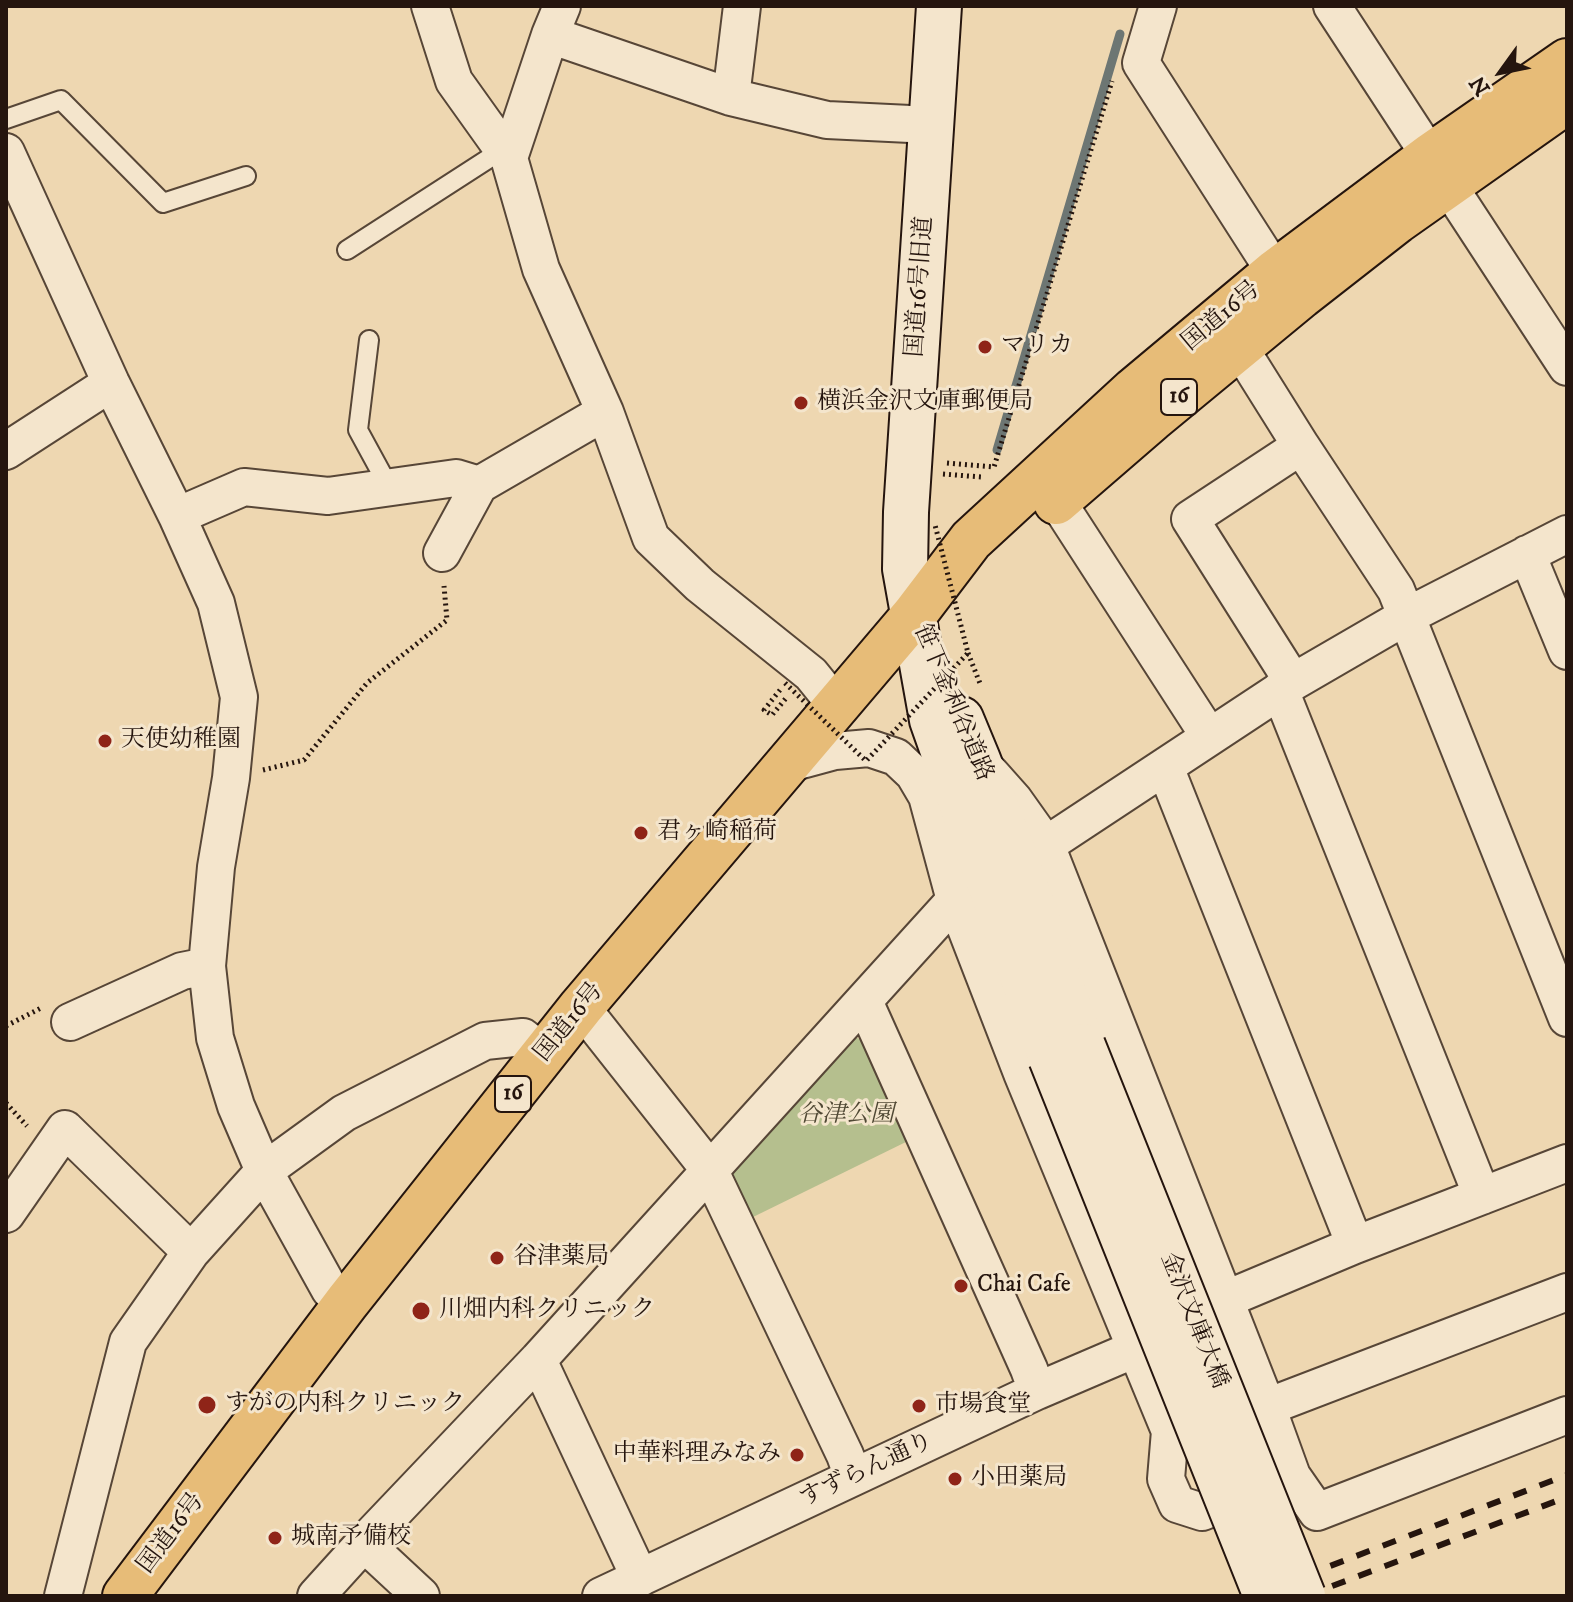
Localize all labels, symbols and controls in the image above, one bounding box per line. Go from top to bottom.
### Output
north arrow [1461,32,1541,112]
text: N [1464,70,1497,100]
street label: 国道16号旧道 [902,216,940,358]
street label: 国道16号 [1177,276,1267,358]
place label: マリカ [1001,333,1073,361]
marker: マリカ [976,338,994,356]
road number: 16 [1161,379,1197,415]
place label: 横浜金沢文庫郵便局 [817,389,1033,417]
marker: 横浜金沢文庫郵便局 [792,394,810,412]
street label: 笹下釜利谷道路 [906,620,998,786]
place label: 天使幼稚園 [121,727,241,755]
marker: 天使幼稚園 [96,732,114,750]
place label: 君ヶ崎稲荷 [657,819,777,847]
marker: 君ヶ崎稲荷 [632,824,650,842]
street label: 国道16号 [529,978,611,1068]
road number: 16 [495,1076,531,1112]
park label: 谷津公園 [798,1102,894,1130]
place label: 谷津薬局 [513,1244,609,1272]
marker: 谷津薬局 [488,1249,506,1267]
street label: 金沢文庫大橋 [1153,1249,1233,1393]
place label: Chai Cafe [977,1272,1071,1300]
marker: Chai Cafe [952,1277,970,1295]
place label: 川畑内科クリニック [439,1297,655,1325]
marker: 川畑内科クリニック [410,1300,432,1322]
place label: すがの内科クリニック [225,1391,465,1419]
place label: 市場食堂 [935,1392,1031,1420]
marker: すがの内科クリニック [196,1394,218,1416]
marker: 市場食堂 [910,1397,928,1415]
street label: すずらん通り [796,1428,938,1514]
place label: 中華料理みなみ [613,1441,781,1469]
marker: 中華料理みなみ [788,1446,806,1464]
place label: 小田薬局 [971,1465,1067,1493]
marker: 小田薬局 [946,1470,964,1488]
street label: 国道16号 [132,1488,212,1580]
place label: 城南予備校 [291,1524,411,1552]
marker: 城南予備校 [266,1529,284,1547]

